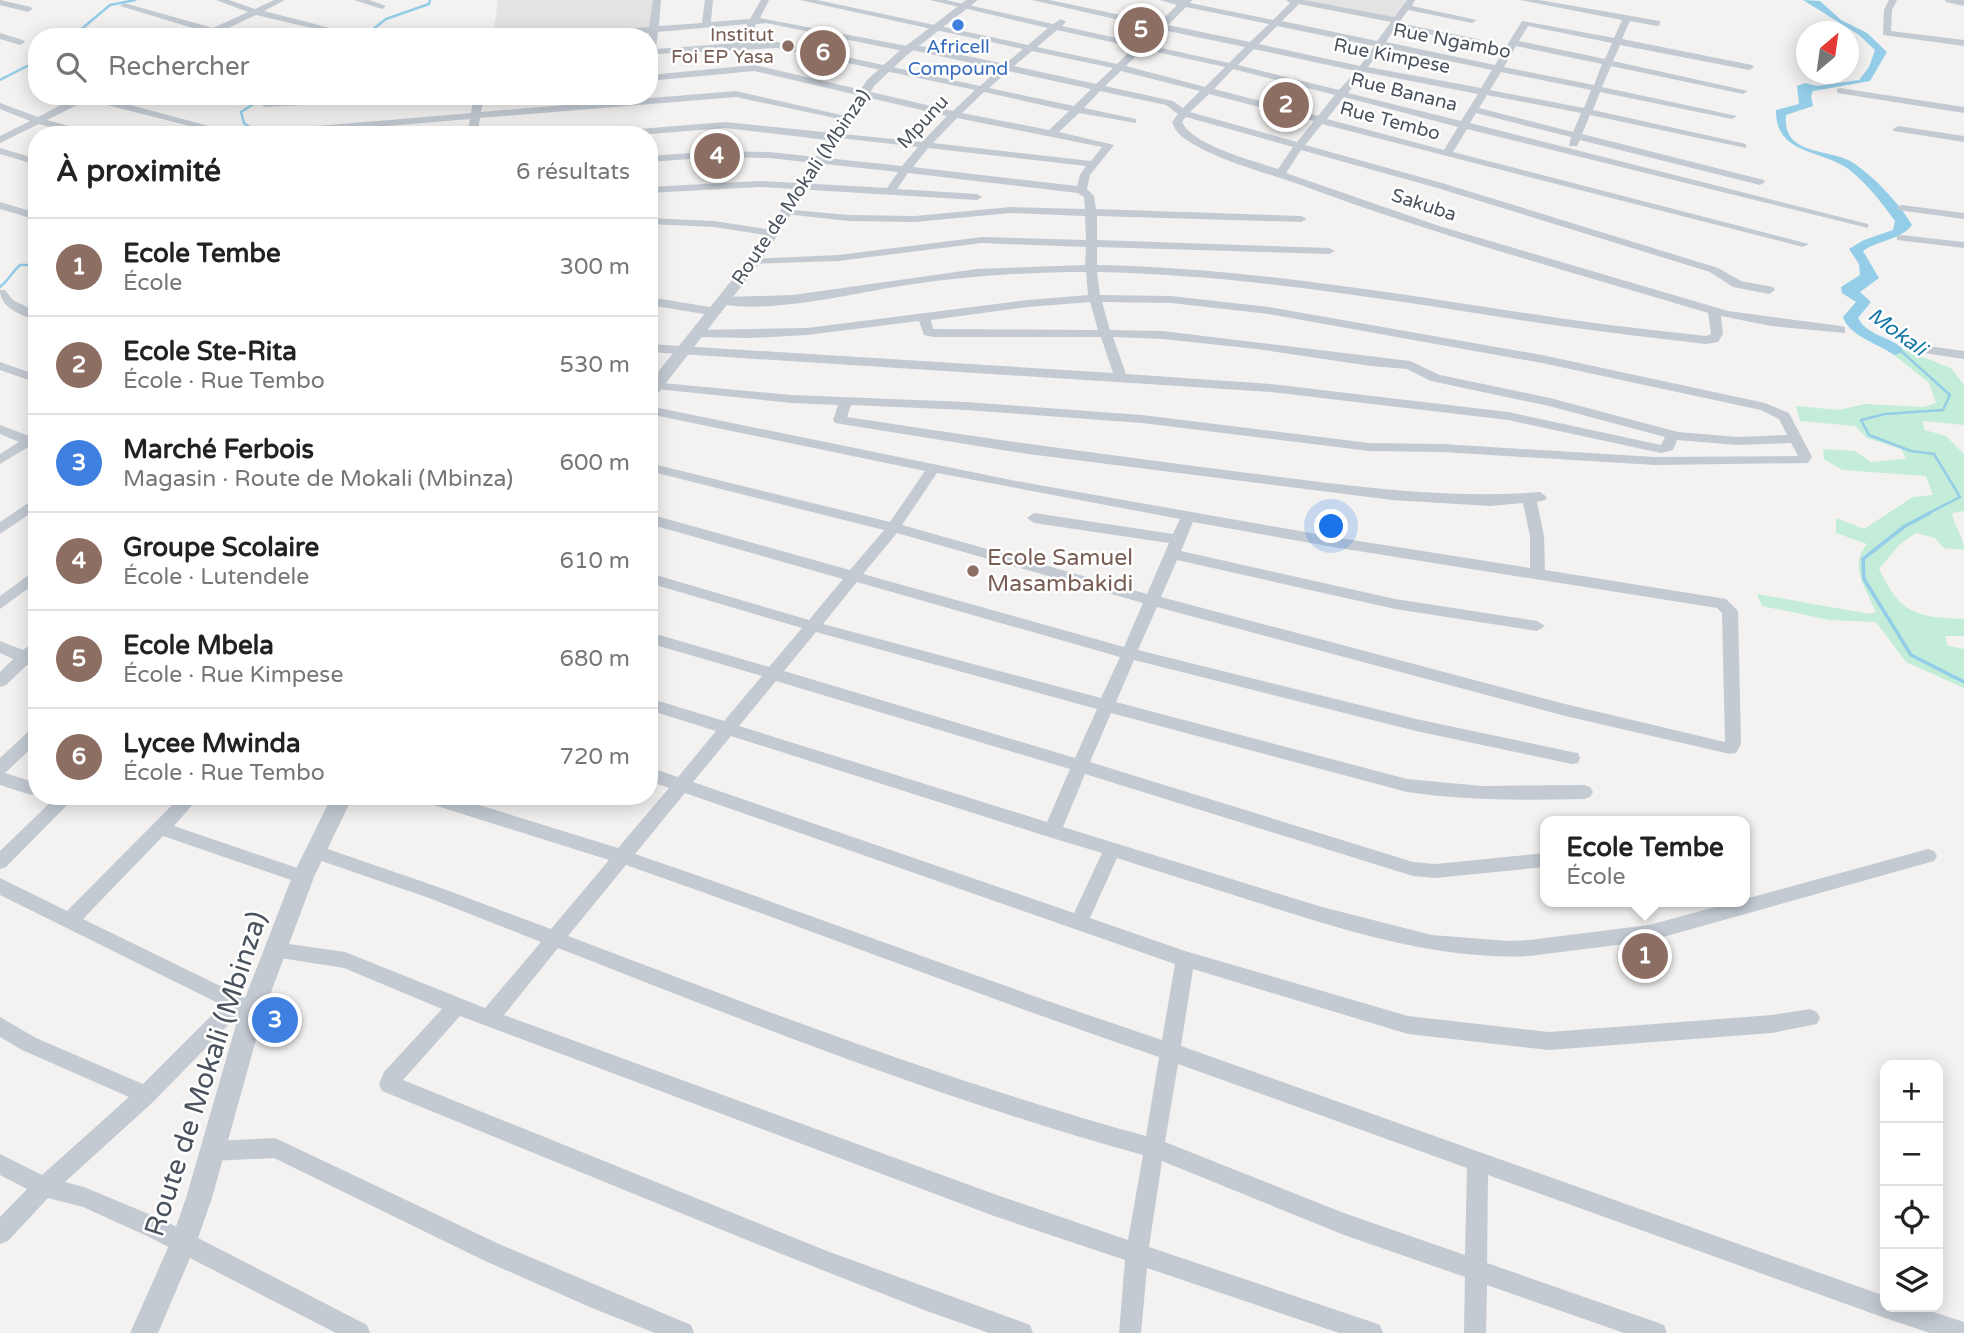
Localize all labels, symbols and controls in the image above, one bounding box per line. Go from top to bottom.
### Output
pin: 5 [1118,4,1164,56]
marker: Africell Compound [950,17,966,33]
street label: Rue Ngambo [1391,19,1513,63]
north arrow [1796,21,1859,84]
place label: Institut Foi EP Yasa [671,24,774,68]
pin: 6 [800,27,846,79]
search box [28,28,658,105]
street label: Rue Kimpese [1332,34,1452,78]
place label: Africell Compound [908,36,1008,80]
marker: Institut Foi EP Yasa [780,38,796,54]
icon: search [52,48,90,86]
text: Rechercher [108,51,250,82]
street label: Rue Banana [1348,68,1460,116]
pin: 2 [1263,79,1309,131]
street label: Route de Mokali (Mbinza) [727,85,875,289]
street label: Mpunu [893,91,953,153]
street label: Rue Tembo [1337,97,1443,145]
pin: 4 [694,130,740,182]
text: À proximité [56,153,221,190]
text: 6 résultats [516,158,630,186]
street label: Sakuba [1389,184,1459,226]
text: Ecole Tembe [123,238,281,269]
text: 1 [72,253,86,281]
text: 300 m [560,253,630,281]
text: École [123,269,182,297]
water label: Mokali [1863,302,1933,363]
text: Ecole Ste-Rita [123,336,297,367]
text: 2 [72,351,86,379]
text: 530 m [560,351,630,379]
text: École · Rue Tembo [123,367,325,395]
text: Marché Ferbois [123,434,314,465]
text: 3 [72,449,86,477]
text: 600 m [560,449,630,477]
text: Magasin · Route de Mokali (Mbinza) [123,465,513,493]
your location [1314,509,1348,543]
text: Groupe Scolaire [123,532,319,563]
place label: Ecole Samuel Masambakidi [987,544,1133,598]
text: 4 [72,547,86,575]
text: 610 m [560,547,630,575]
text: École · Lutendele [123,563,309,591]
marker: Ecole Samuel Masambakidi [965,563,981,579]
text: Ecole Mbela [123,630,274,661]
text: 5 [72,645,86,673]
text: 680 m [560,645,630,673]
text: École · Rue Kimpese [123,661,343,689]
text: Lycee Mwinda [123,728,301,759]
text: 6 [72,743,86,771]
text: 720 m [560,743,630,771]
text: École · Rue Tembo [123,759,325,787]
popup [1540,816,1750,907]
text: Ecole Tembe [1566,832,1724,863]
text: École [1566,863,1625,891]
street label: Route de Mokali (Mbinza) [137,907,275,1241]
pin: 1 [1622,930,1668,982]
pin: 3 [252,994,298,1046]
map controls [1880,1060,1943,1312]
button: + [1880,1060,1943,1123]
button: − [1880,1123,1943,1186]
button: locate [1880,1186,1943,1249]
button: layers [1880,1249,1943,1312]

